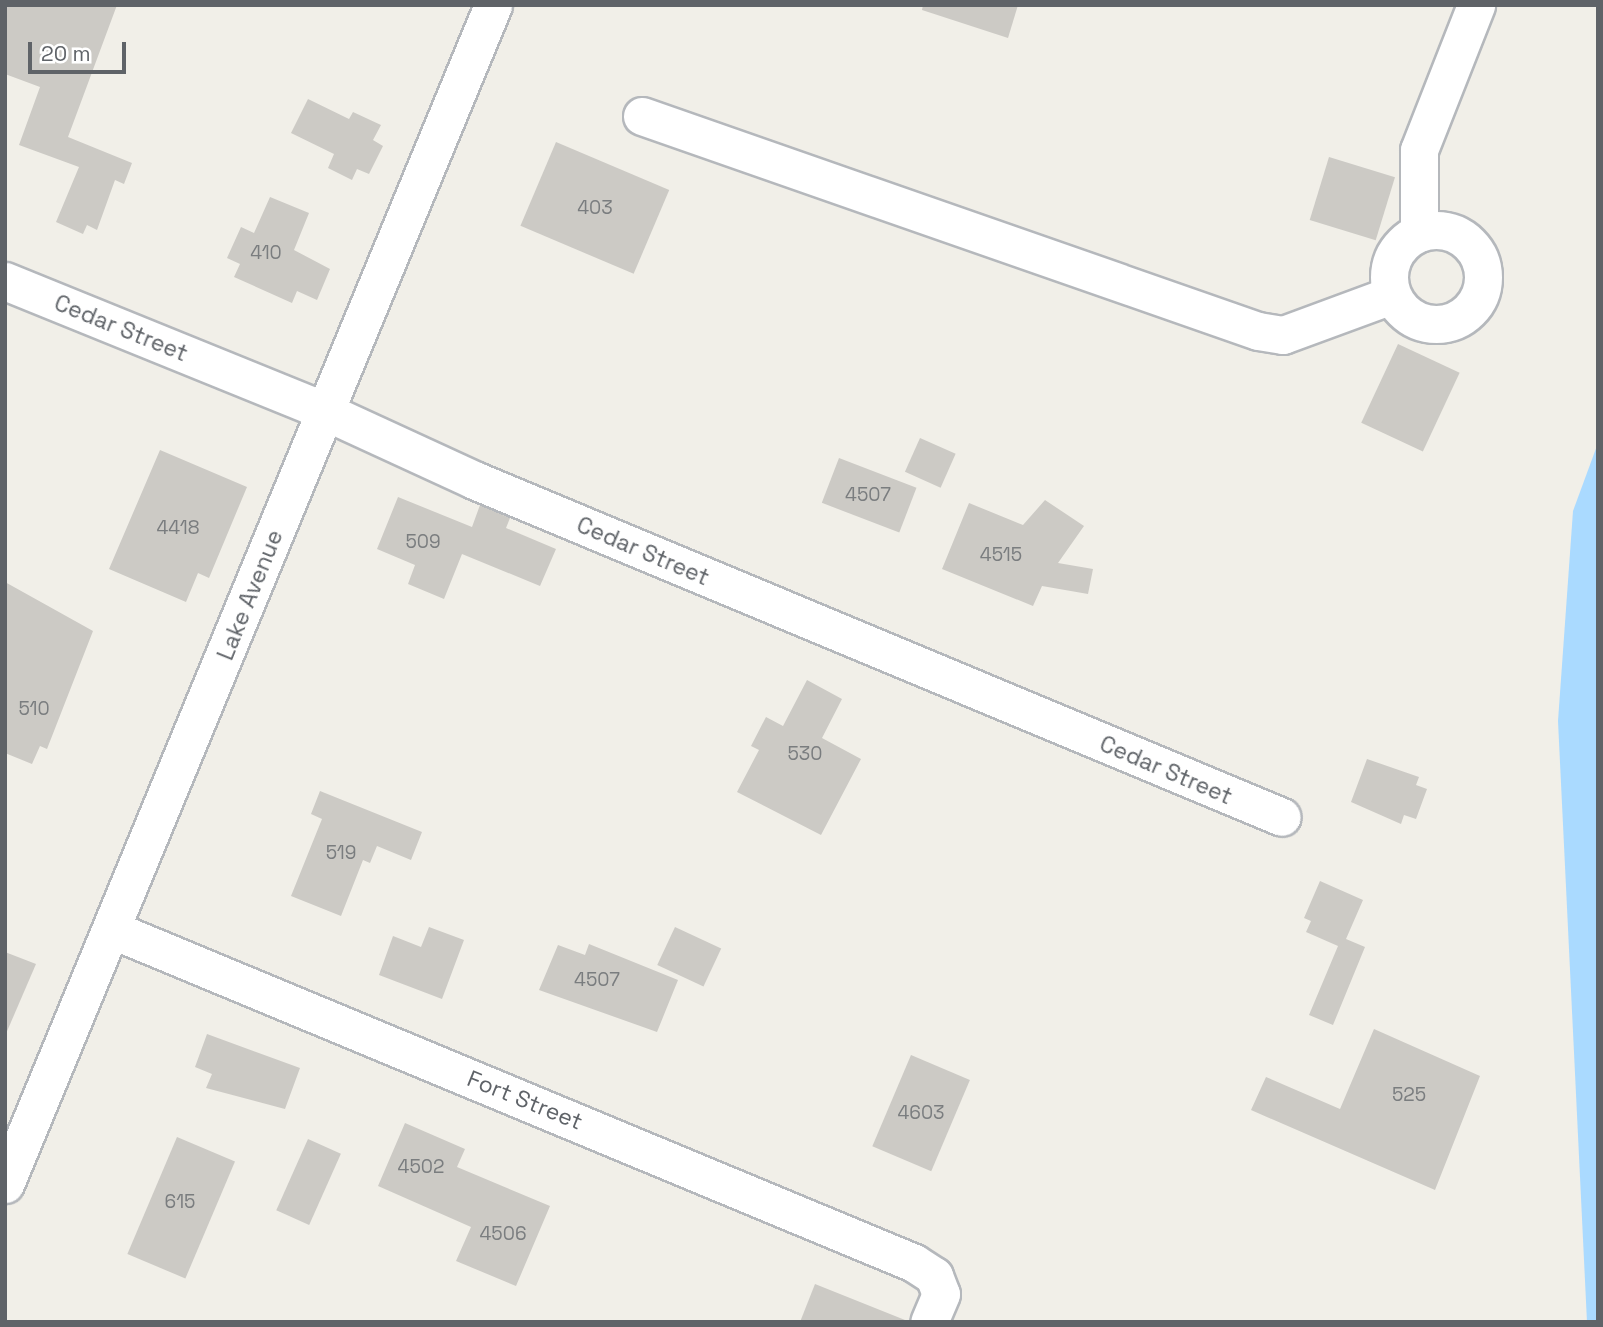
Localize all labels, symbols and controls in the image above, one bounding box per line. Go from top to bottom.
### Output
scale bar [32,28,130,72]
text: 20 m [41,40,91,67]
house number: 403 [577,197,613,219]
house number: 410 [250,242,282,264]
street label: Cedar Street [50,289,192,367]
house number: 4507 [845,484,891,506]
street label: Cedar Street [573,511,713,591]
house number: 4418 [156,517,200,539]
street label: Lake Avenue [211,526,289,664]
house number: 509 [405,531,441,553]
house number: 4515 [980,544,1022,566]
house number: 510 [18,698,50,720]
street label: Cedar Street [1096,730,1236,810]
house number: 530 [787,743,823,765]
house number: 519 [326,842,356,864]
house number: 4507 [574,969,620,991]
street label: Fort Street [463,1064,587,1136]
house number: 525 [1392,1084,1426,1106]
house number: 4603 [897,1102,945,1124]
house number: 4502 [398,1156,444,1178]
house number: 615 [165,1191,195,1213]
house number: 4506 [479,1223,527,1245]

